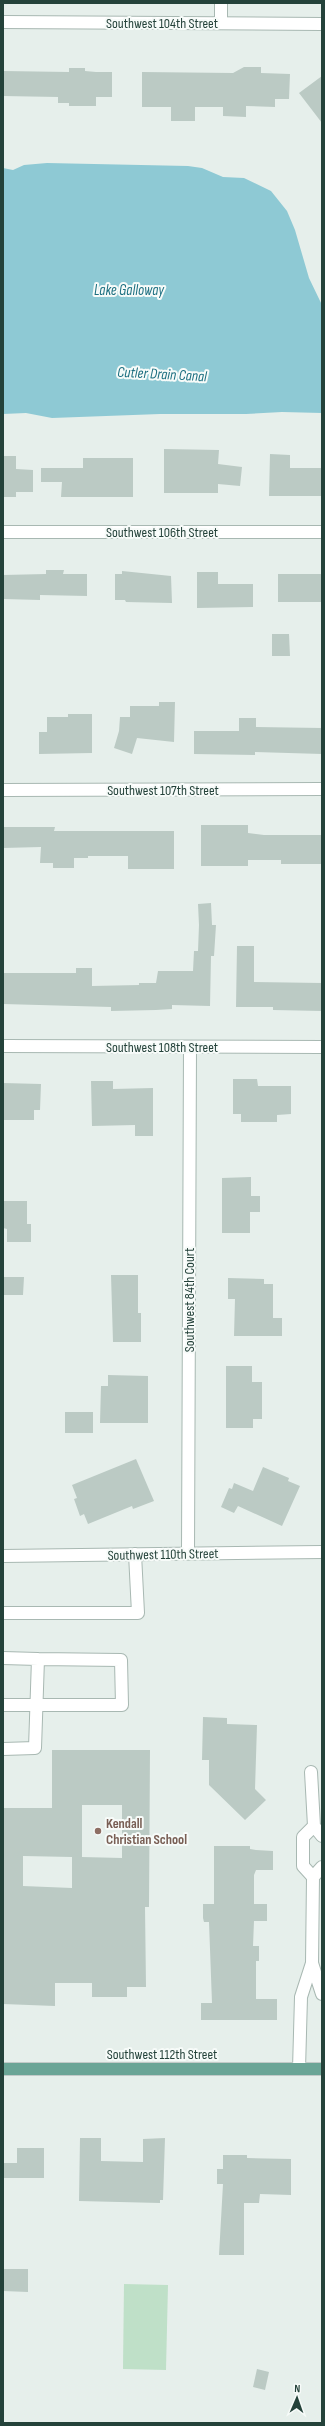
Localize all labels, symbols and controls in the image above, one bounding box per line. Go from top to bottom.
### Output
street label: Southwest 104th Street [106,15,218,32]
water label: Lake Galloway [94,281,165,300]
water label: Cutler Drain Canal [117,363,209,386]
street label: Southwest 106th Street [106,524,218,541]
street label: Southwest 107th Street [107,782,219,799]
street label: Southwest 108th Street [106,1039,218,1056]
street label: Southwest 84th Court [181,1248,198,1352]
street label: Southwest 110th Street [107,1545,219,1564]
place label: Kendall Christian School [106,1815,187,1848]
marker: Kendall Christian School [93,1826,103,1836]
street label: Southwest 112th Street [107,2046,217,2063]
north arrow [277,2378,317,2418]
text: N [294,2382,301,2395]

